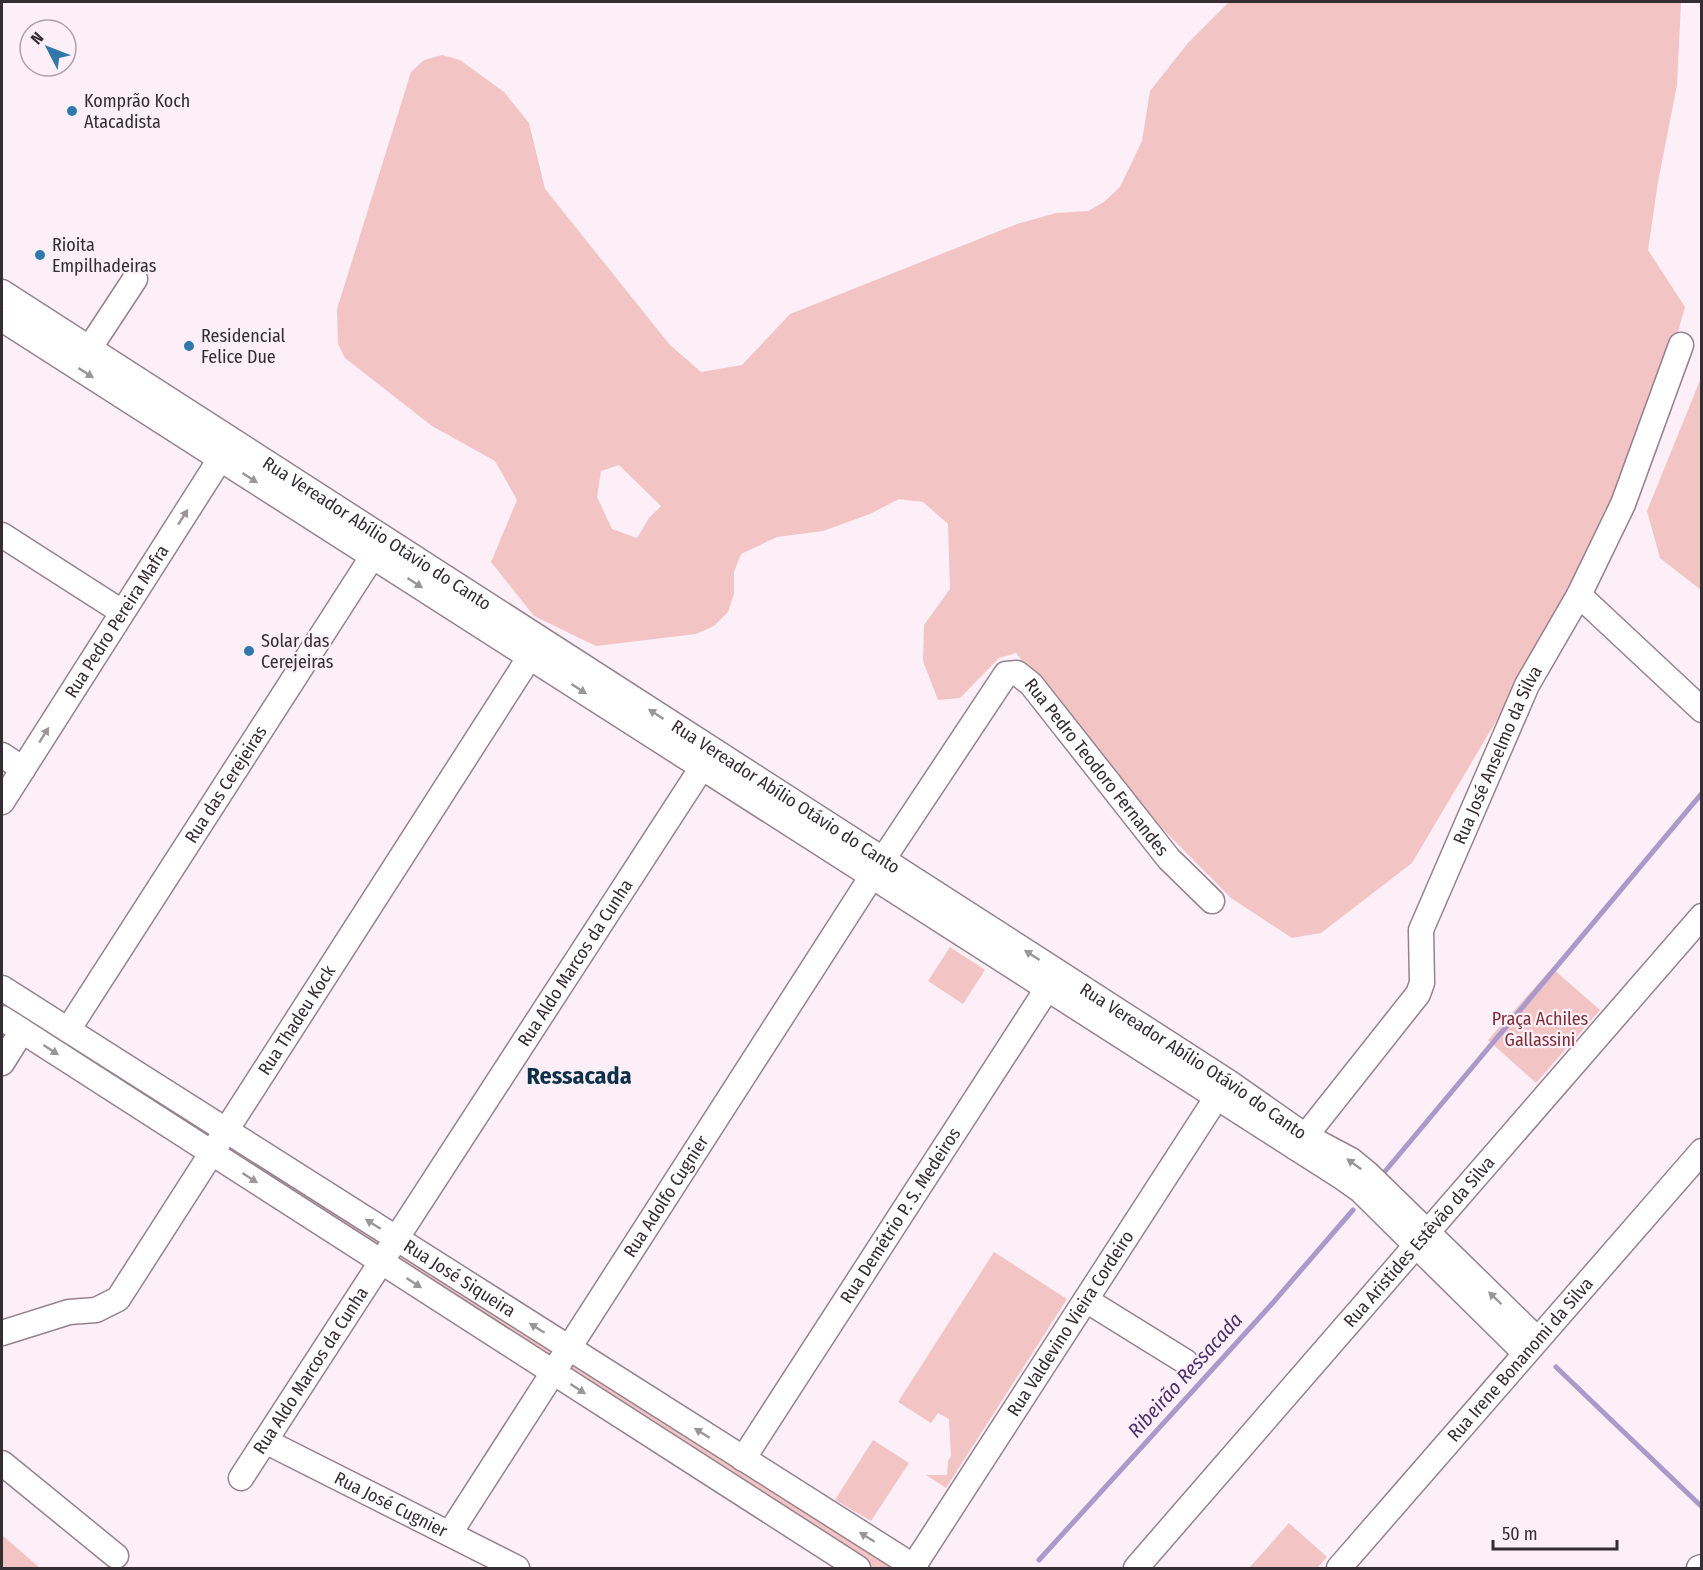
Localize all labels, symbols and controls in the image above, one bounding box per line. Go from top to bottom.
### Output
north arrow [18,18,78,78]
text: N [27,28,47,48]
place label: Komprão Koch Atacadista [84,90,190,133]
marker: Komprão Koch Atacadista [65,104,79,118]
place label: Rioita Empilhadeiras [52,234,157,277]
marker: Rioita Empilhadeiras [33,248,47,262]
place label: Residencial Felice Due [201,325,286,368]
marker: Residencial Felice Due [182,339,196,353]
one-way arrow [78,367,94,378]
street label: Rua Vereador Abílio Otávio do Canto [259,452,495,615]
one-way arrow [242,473,259,484]
one-way arrow [177,509,188,525]
street label: Rua Pedro Pereira Mafra [60,541,174,702]
one-way arrow [406,578,423,589]
place label: Solar das Cerejeiras [261,630,334,673]
marker: Solar das Cerejeiras [242,644,256,658]
street label: Rua José Anselmo da Silva [1448,662,1547,848]
street label: Rua Pedro Teodoro Fernandes [1020,674,1174,861]
one-way arrow [571,683,587,694]
one-way arrow [648,708,664,719]
street label: Rua Vereador Abílio Otávio do Canto [667,715,904,878]
street label: Rua das Cerejeiras [180,721,272,847]
one-way arrow [39,727,50,743]
street label: Rua Aldo Marcos da Cunha [513,875,637,1051]
one-way arrow [1024,950,1040,961]
street label: Rua Thadeu Kock [253,961,340,1079]
street label: Rua Vereador Abílio Otávio do Canto [1076,978,1311,1144]
park label: Praça Achiles Gallassini [1492,1008,1589,1051]
one-way arrow [43,1044,59,1055]
district label: Ressacada [526,1062,632,1090]
street label: Rua Demétrio P. S. Medeiros [836,1123,966,1308]
street label: Rua Adolfo Cugnier [619,1131,714,1262]
street label: Rua Aristides Estêvão da Silva [1339,1152,1500,1332]
one-way arrow [1347,1158,1363,1170]
one-way arrow [242,1172,258,1183]
one-way arrow [365,1218,381,1229]
street label: Rua Valdevino Vieira Cordeiro [1002,1227,1139,1420]
street label: Rua José Siqueira [400,1235,520,1322]
street label: Rua Irene Bonanomi da Silva [1443,1273,1598,1447]
one-way arrow [406,1278,422,1289]
street label: Rua Aldo Marcos da Cunha [248,1283,373,1458]
one-way arrow [1488,1291,1503,1305]
water label: Ribeirão Ressacada [1123,1308,1247,1442]
one-way arrow [530,1322,546,1334]
one-way arrow [570,1383,586,1394]
one-way arrow [694,1427,710,1438]
street label: Rua José Cugnier [331,1467,452,1542]
scale bar [1493,1513,1618,1551]
text: 50 m [1502,1523,1538,1545]
one-way arrow [859,1532,875,1543]

